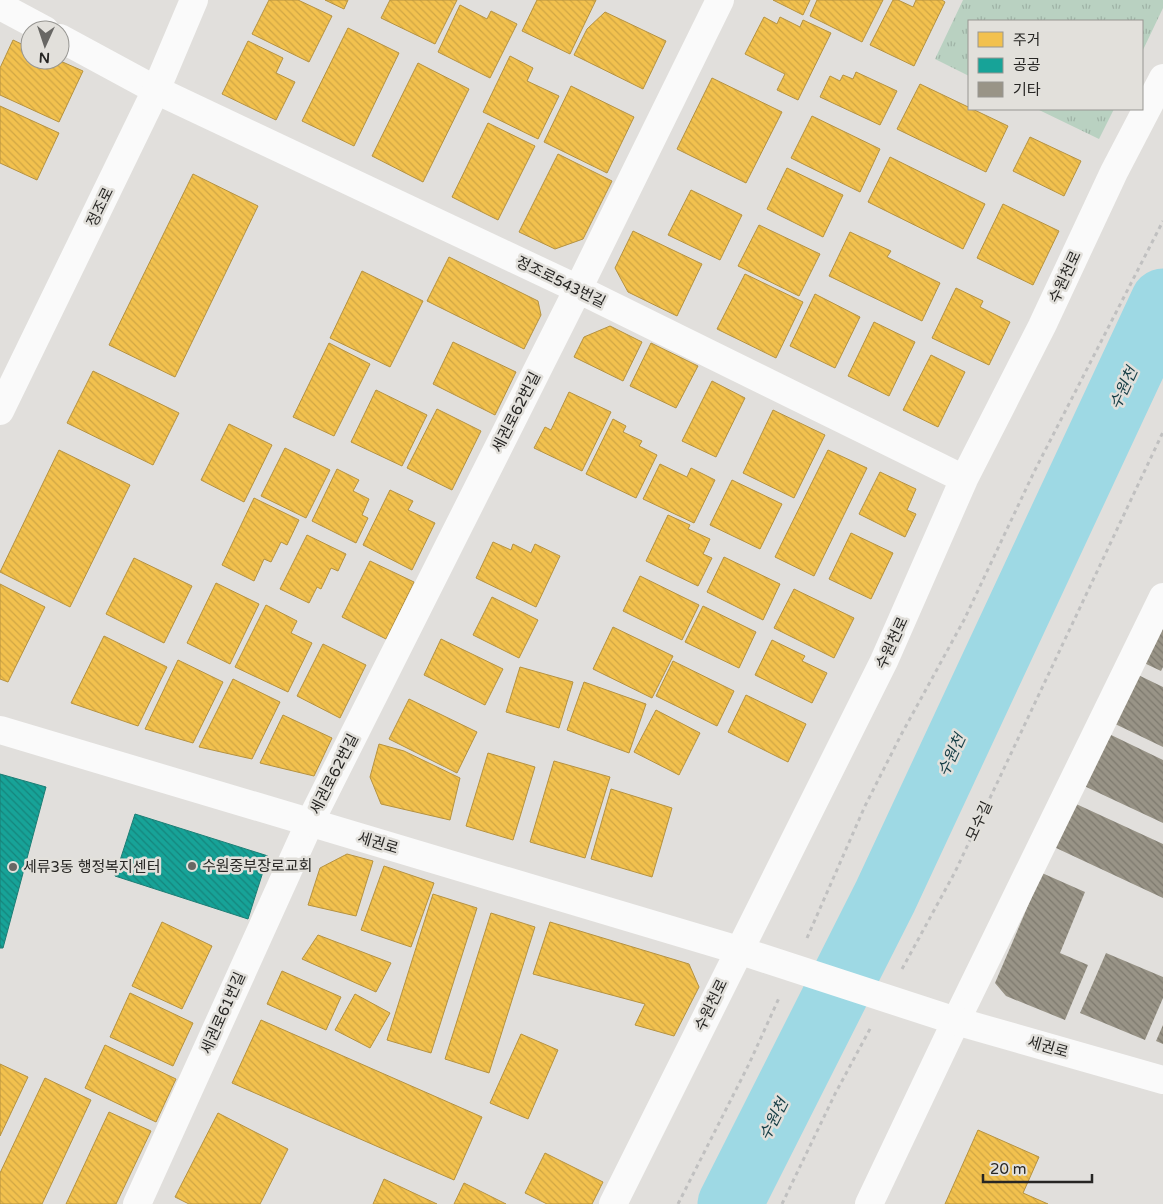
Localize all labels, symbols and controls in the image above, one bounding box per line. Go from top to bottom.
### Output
north arrow [20,20,70,70]
legend [968,20,1143,110]
text: 주거 [1013,31,1041,49]
text: N [38,49,50,66]
text: 공공 [1013,56,1041,74]
text: 기타 [1013,81,1041,99]
street label: 정조로 [83,184,117,230]
street label: 수원천로 [1045,248,1085,306]
street label: 정조로543번길 [513,253,609,311]
water label: 수원천 [1106,362,1143,413]
street label: 세권로62번길 [488,369,544,455]
street label: 수원천로 [872,614,912,672]
water label: 수원천 [934,729,971,780]
street label: 세권로62번길 [306,731,362,817]
street label: 모수길 [962,798,996,844]
street label: 세권로 [356,828,400,858]
place label: 수원중부장로교회 [202,857,312,875]
place label: 세류3동 행정복지센터 [23,858,161,876]
marker: 수원중부장로교회 [186,860,198,872]
marker: 세류3동 행정복지센터 [7,861,19,873]
street label: 세권로61번길 [197,969,249,1057]
street label: 수원천로 [691,976,731,1034]
street label: 세권로 [1026,1033,1070,1061]
water label: 수원천 [755,1093,794,1144]
scale bar [983,1152,1092,1184]
text: 20 m [990,1160,1027,1178]

